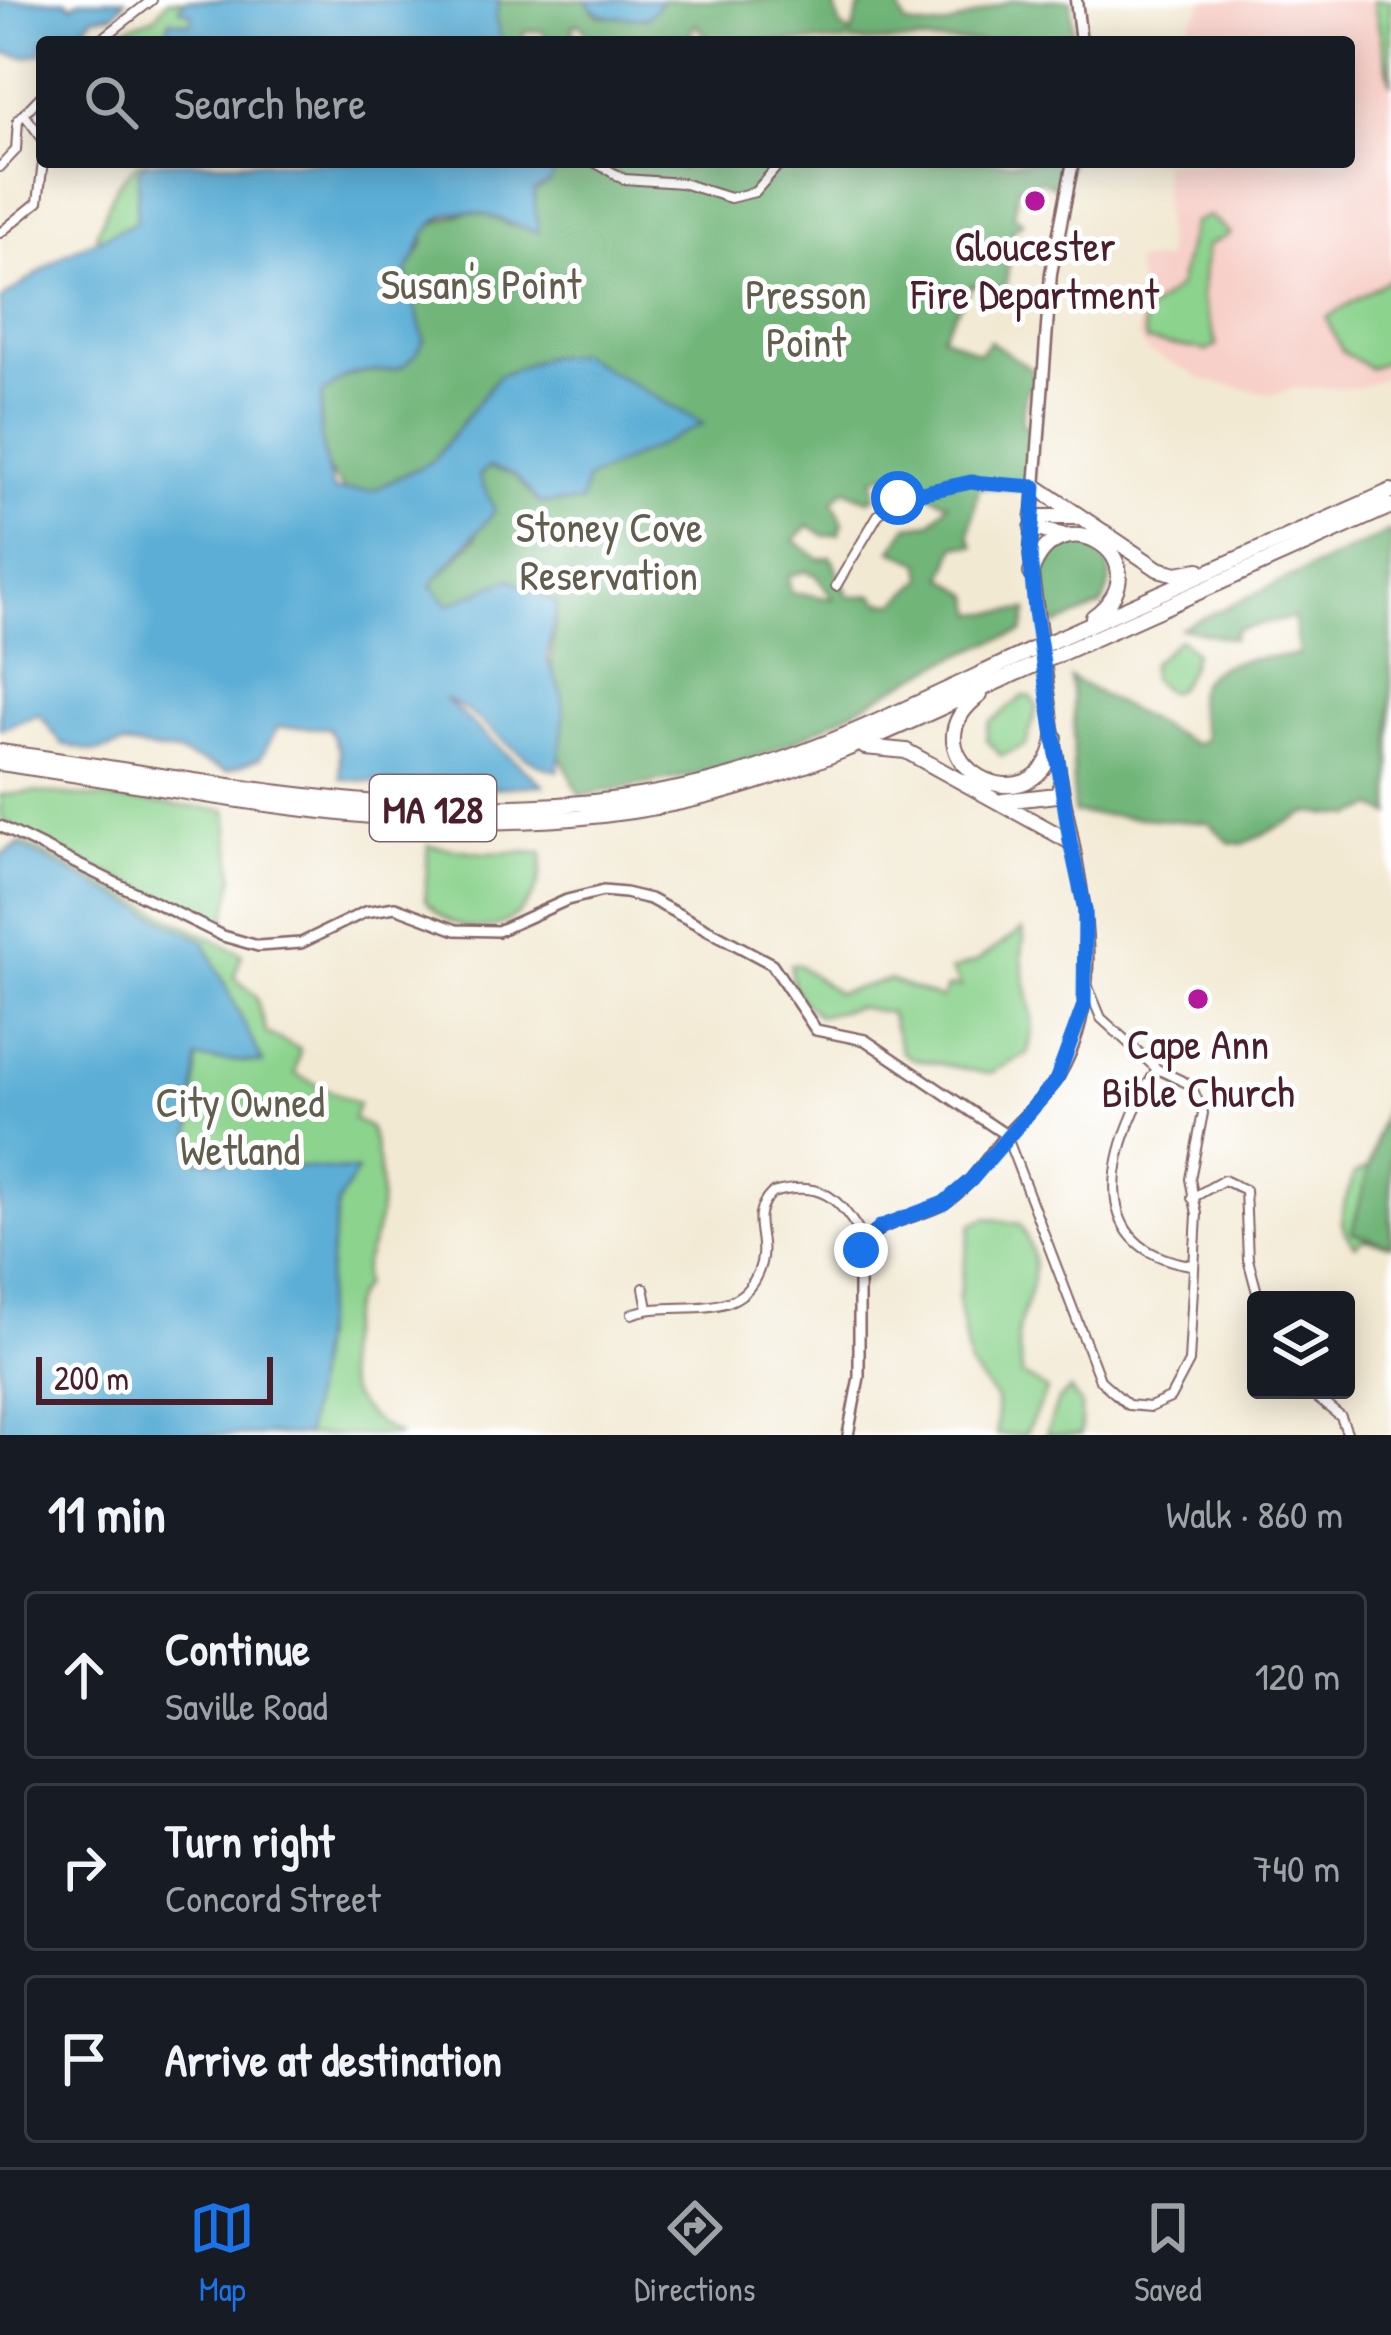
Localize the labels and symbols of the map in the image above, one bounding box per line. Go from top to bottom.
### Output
marker: Gloucester Fire Department [1022,188,1048,214]
place label: Gloucester Fire Department [910,217,1160,322]
park label: Susan's Point [381,255,582,312]
park label: Presson Point [745,265,867,370]
route start [871,471,925,525]
park label: Stoney Cove Reservation [515,498,703,603]
road number: MA 128 [370,775,496,841]
marker: Cape Ann Bible Church [1185,986,1211,1012]
place label: Cape Ann Bible Church [1101,1015,1295,1120]
park label: City Owned Wetland [155,1073,325,1178]
route end [834,1223,888,1277]
scale bar [36,1351,273,1404]

